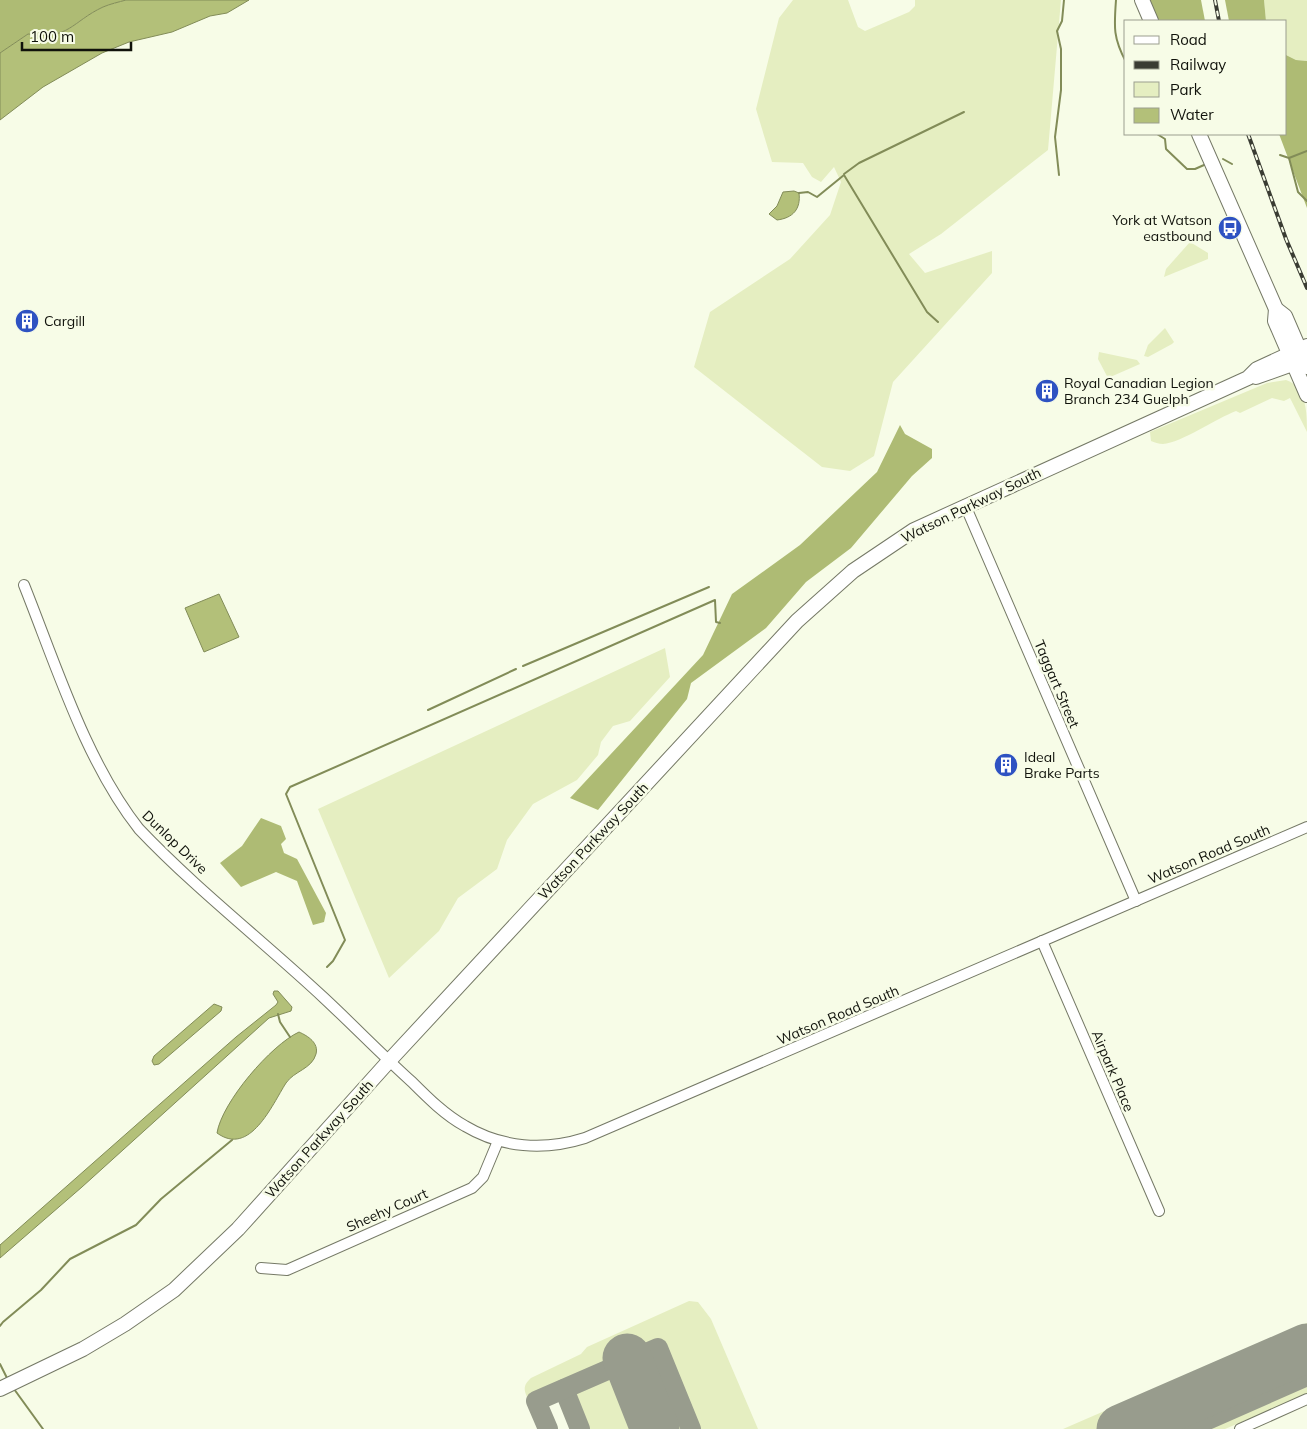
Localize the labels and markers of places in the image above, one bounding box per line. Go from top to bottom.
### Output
place label: York at Watson eastbound [1112,211,1212,245]
bus stop icon: York at Watson eastbound [1217,215,1243,241]
building icon: Cargill [14,308,40,334]
place label: Cargill [44,312,85,330]
place label: Royal Canadian Legion Branch 234 Guelph [1064,374,1214,408]
building icon: Royal Canadian Legion Branch 234 Guelph [1034,378,1060,404]
place label: Ideal Brake Parts [1024,748,1100,782]
building icon: Ideal Brake Parts [993,752,1019,778]

